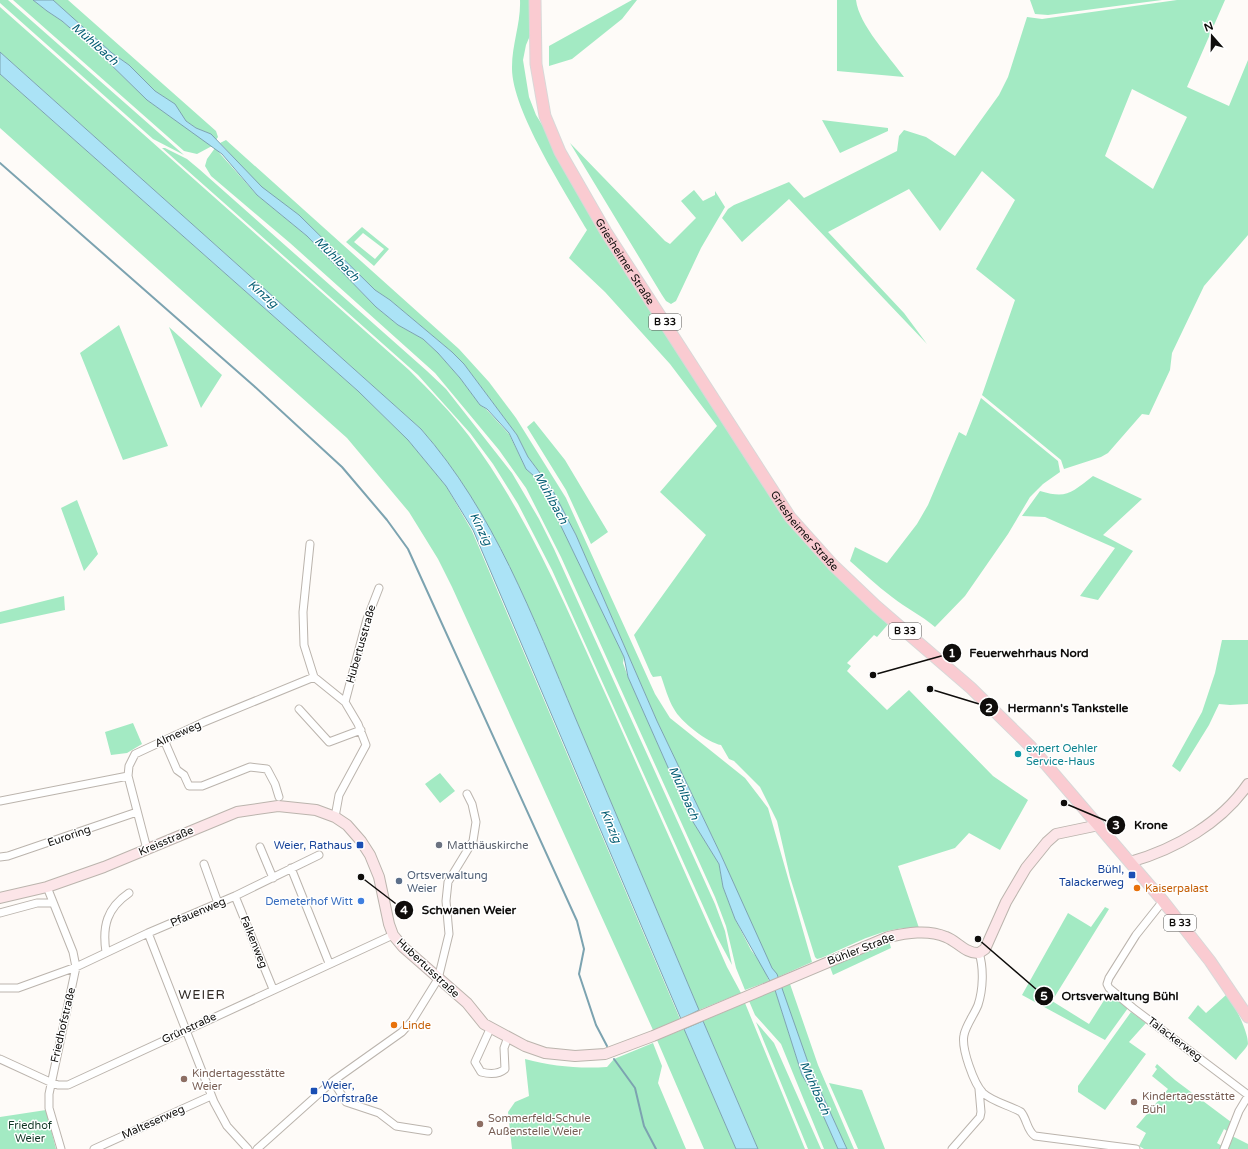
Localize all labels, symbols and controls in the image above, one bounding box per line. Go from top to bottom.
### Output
north arrow [1192,16,1232,56]
text: N [1202,19,1215,35]
water label: Mühlbach [69,20,122,68]
street label: Griesheimer Straße [593,216,658,307]
water label: Mühlbach [312,234,363,285]
water label: Kinzig [245,277,282,312]
road number: B 33 [649,314,681,330]
water label: Mühlbach [531,470,571,527]
street label: Griesheimer Straße [768,488,841,573]
water label: Kinzig [467,510,496,549]
street label: Hubertusstraße [344,603,378,685]
road number: B 33 [889,623,921,639]
callout: Feuerwehrhaus Nord [942,641,1097,665]
text: 1 [948,646,956,660]
text: Feuerwehrhaus Nord [969,646,1089,660]
callout: Hermann's Tankstelle [979,695,1136,719]
text: 2 [985,701,993,715]
text: Hermann's Tankstelle [1008,701,1129,715]
street label: Almeweg [153,718,203,750]
place label: expert Oehler Service-Haus [1026,742,1098,768]
marker: expert Oehler Service-Haus [1013,749,1023,759]
water label: Mühlbach [666,764,702,823]
water label: Kinzig [598,807,625,846]
callout: Krone [1106,813,1176,837]
text: 3 [1112,818,1120,832]
text: Krone [1134,818,1168,832]
street label: Euroring [46,823,92,849]
street label: Kreisstraße [137,824,195,858]
place label: Weier, Rathaus [274,839,352,852]
place label: Matthäuskirche [447,839,528,852]
marker: Weier, Rathaus [355,840,365,850]
marker: Matthäuskirche [434,840,444,850]
place label: Bühl, Talackerweg [1059,863,1124,889]
place label: Ortsverwaltung Weier [407,869,488,895]
marker: Bühl, Talackerweg [1127,870,1137,880]
marker: Ortsverwaltung Weier [394,876,404,886]
place label: Kaiserpalast [1145,882,1209,895]
marker: Kaiserpalast [1132,883,1142,893]
street label: Pfauenweg [168,894,228,929]
place label: Demeterhof Witt [265,895,353,908]
marker: Demeterhof Witt [356,896,366,906]
callout: Schwanen Weier [394,898,524,922]
text: 4 [400,903,408,917]
text: Schwanen Weier [422,903,517,917]
street label: Falkenweg [238,914,270,970]
road number: B 33 [1164,915,1196,931]
street label: Bühler Straße [826,930,896,968]
street label: Hubertusstraße [394,936,462,1000]
callout: Ortsverwaltung Bühl [1034,984,1187,1008]
street label: Friedhofstraße [48,986,78,1064]
district label: WEIER [178,987,226,1003]
text: 5 [1040,989,1048,1003]
text: Ortsverwaltung Bühl [1061,989,1179,1004]
street label: Grünstraße [160,1010,218,1046]
street label: Talackerweg [1145,1014,1205,1064]
place label: Linde [402,1019,431,1032]
marker: Linde [389,1020,399,1030]
water label: Mühlbach [797,1059,833,1118]
place label: Kindertagesstätte Weier [192,1067,285,1093]
marker: Kindertagesstätte Weier [179,1074,189,1084]
place label: Weier, Dorfstraße [322,1079,378,1105]
marker: Weier, Dorfstraße [309,1086,319,1096]
place label: Kindertagesstätte Bühl [1142,1090,1235,1116]
marker: Kindertagesstätte Bühl [1129,1097,1139,1107]
street label: Malteserweg [120,1102,186,1142]
place label: Sommerfeld-Schule Außenstelle Weier [488,1112,590,1138]
park label: Friedhof Weier [8,1119,53,1145]
marker: Sommerfeld-Schule Außenstelle Weier [475,1119,485,1129]

